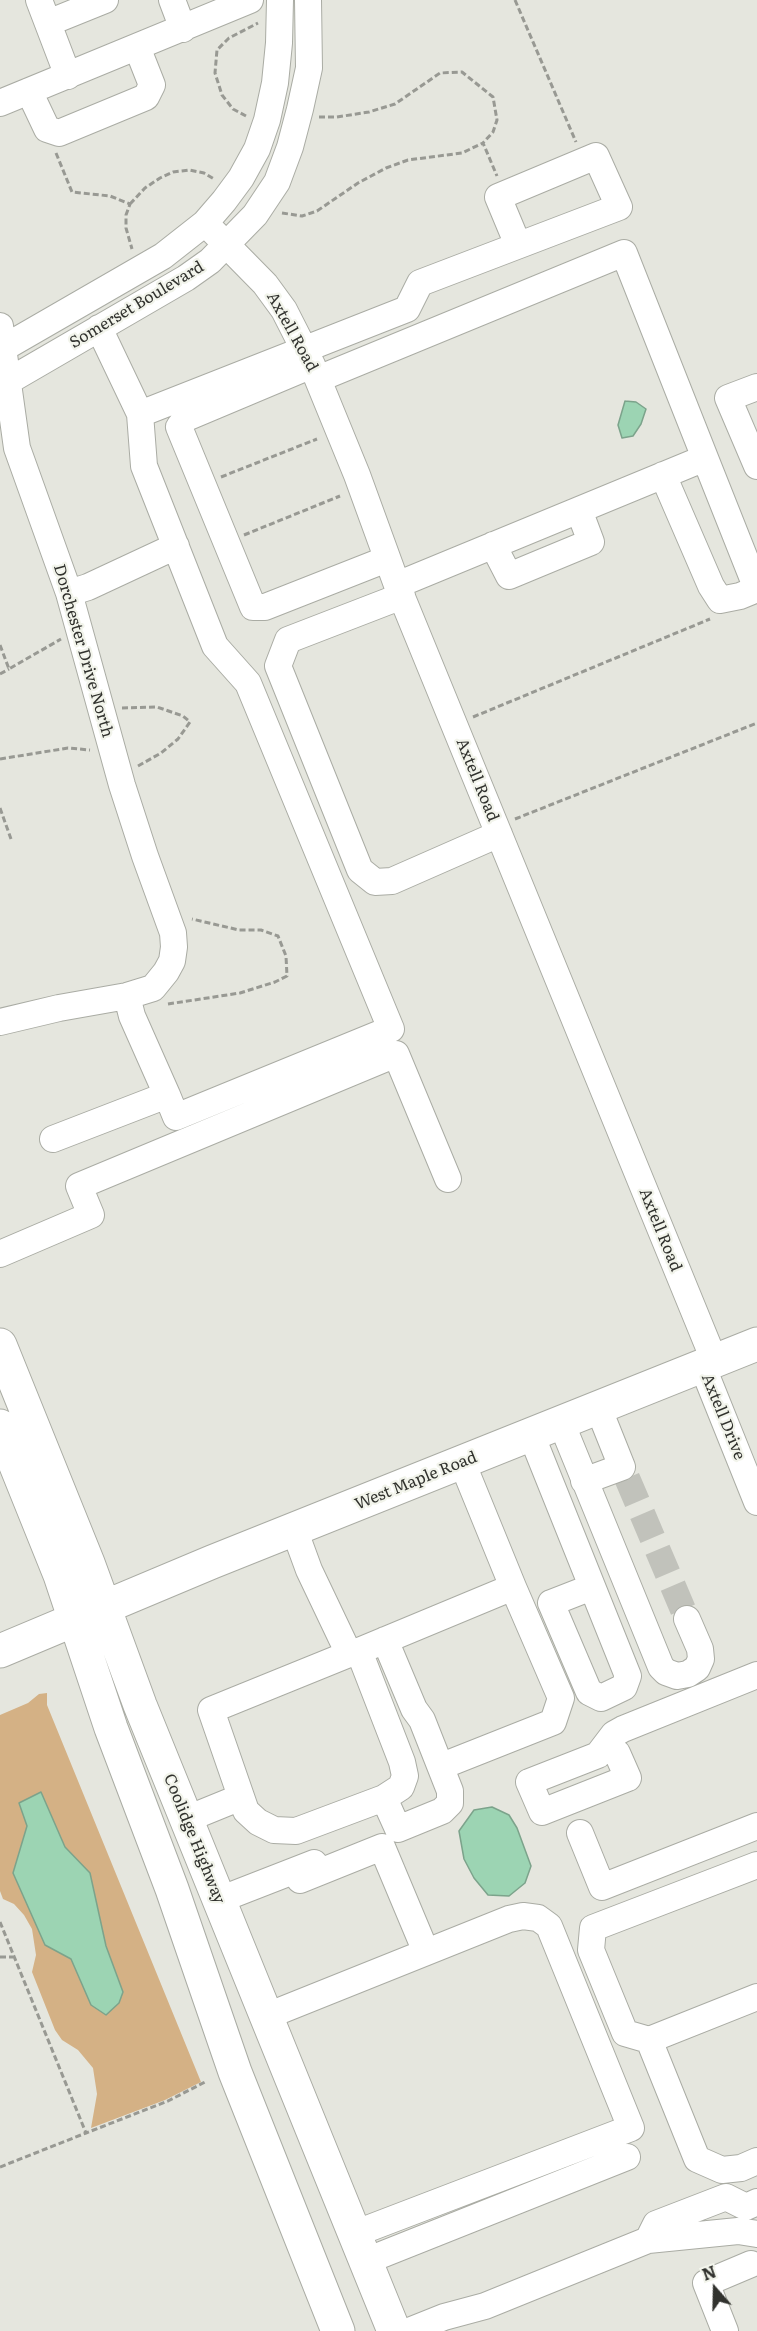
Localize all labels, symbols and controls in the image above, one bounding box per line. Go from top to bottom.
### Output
street label: Somerset Boulevard [66,257,208,353]
street label: Axtell Road [262,289,322,375]
street label: Dorchester Drive North [49,562,117,740]
street label: Axtell Road [452,736,502,824]
street label: Axtell Road [635,1186,685,1274]
street label: Axtell Drive [697,1371,749,1463]
street label: West Maple Road [352,1448,480,1514]
street label: Coolidge Highway [159,1771,229,1907]
north arrow [685,2259,745,2319]
text: N [698,2259,719,2286]

